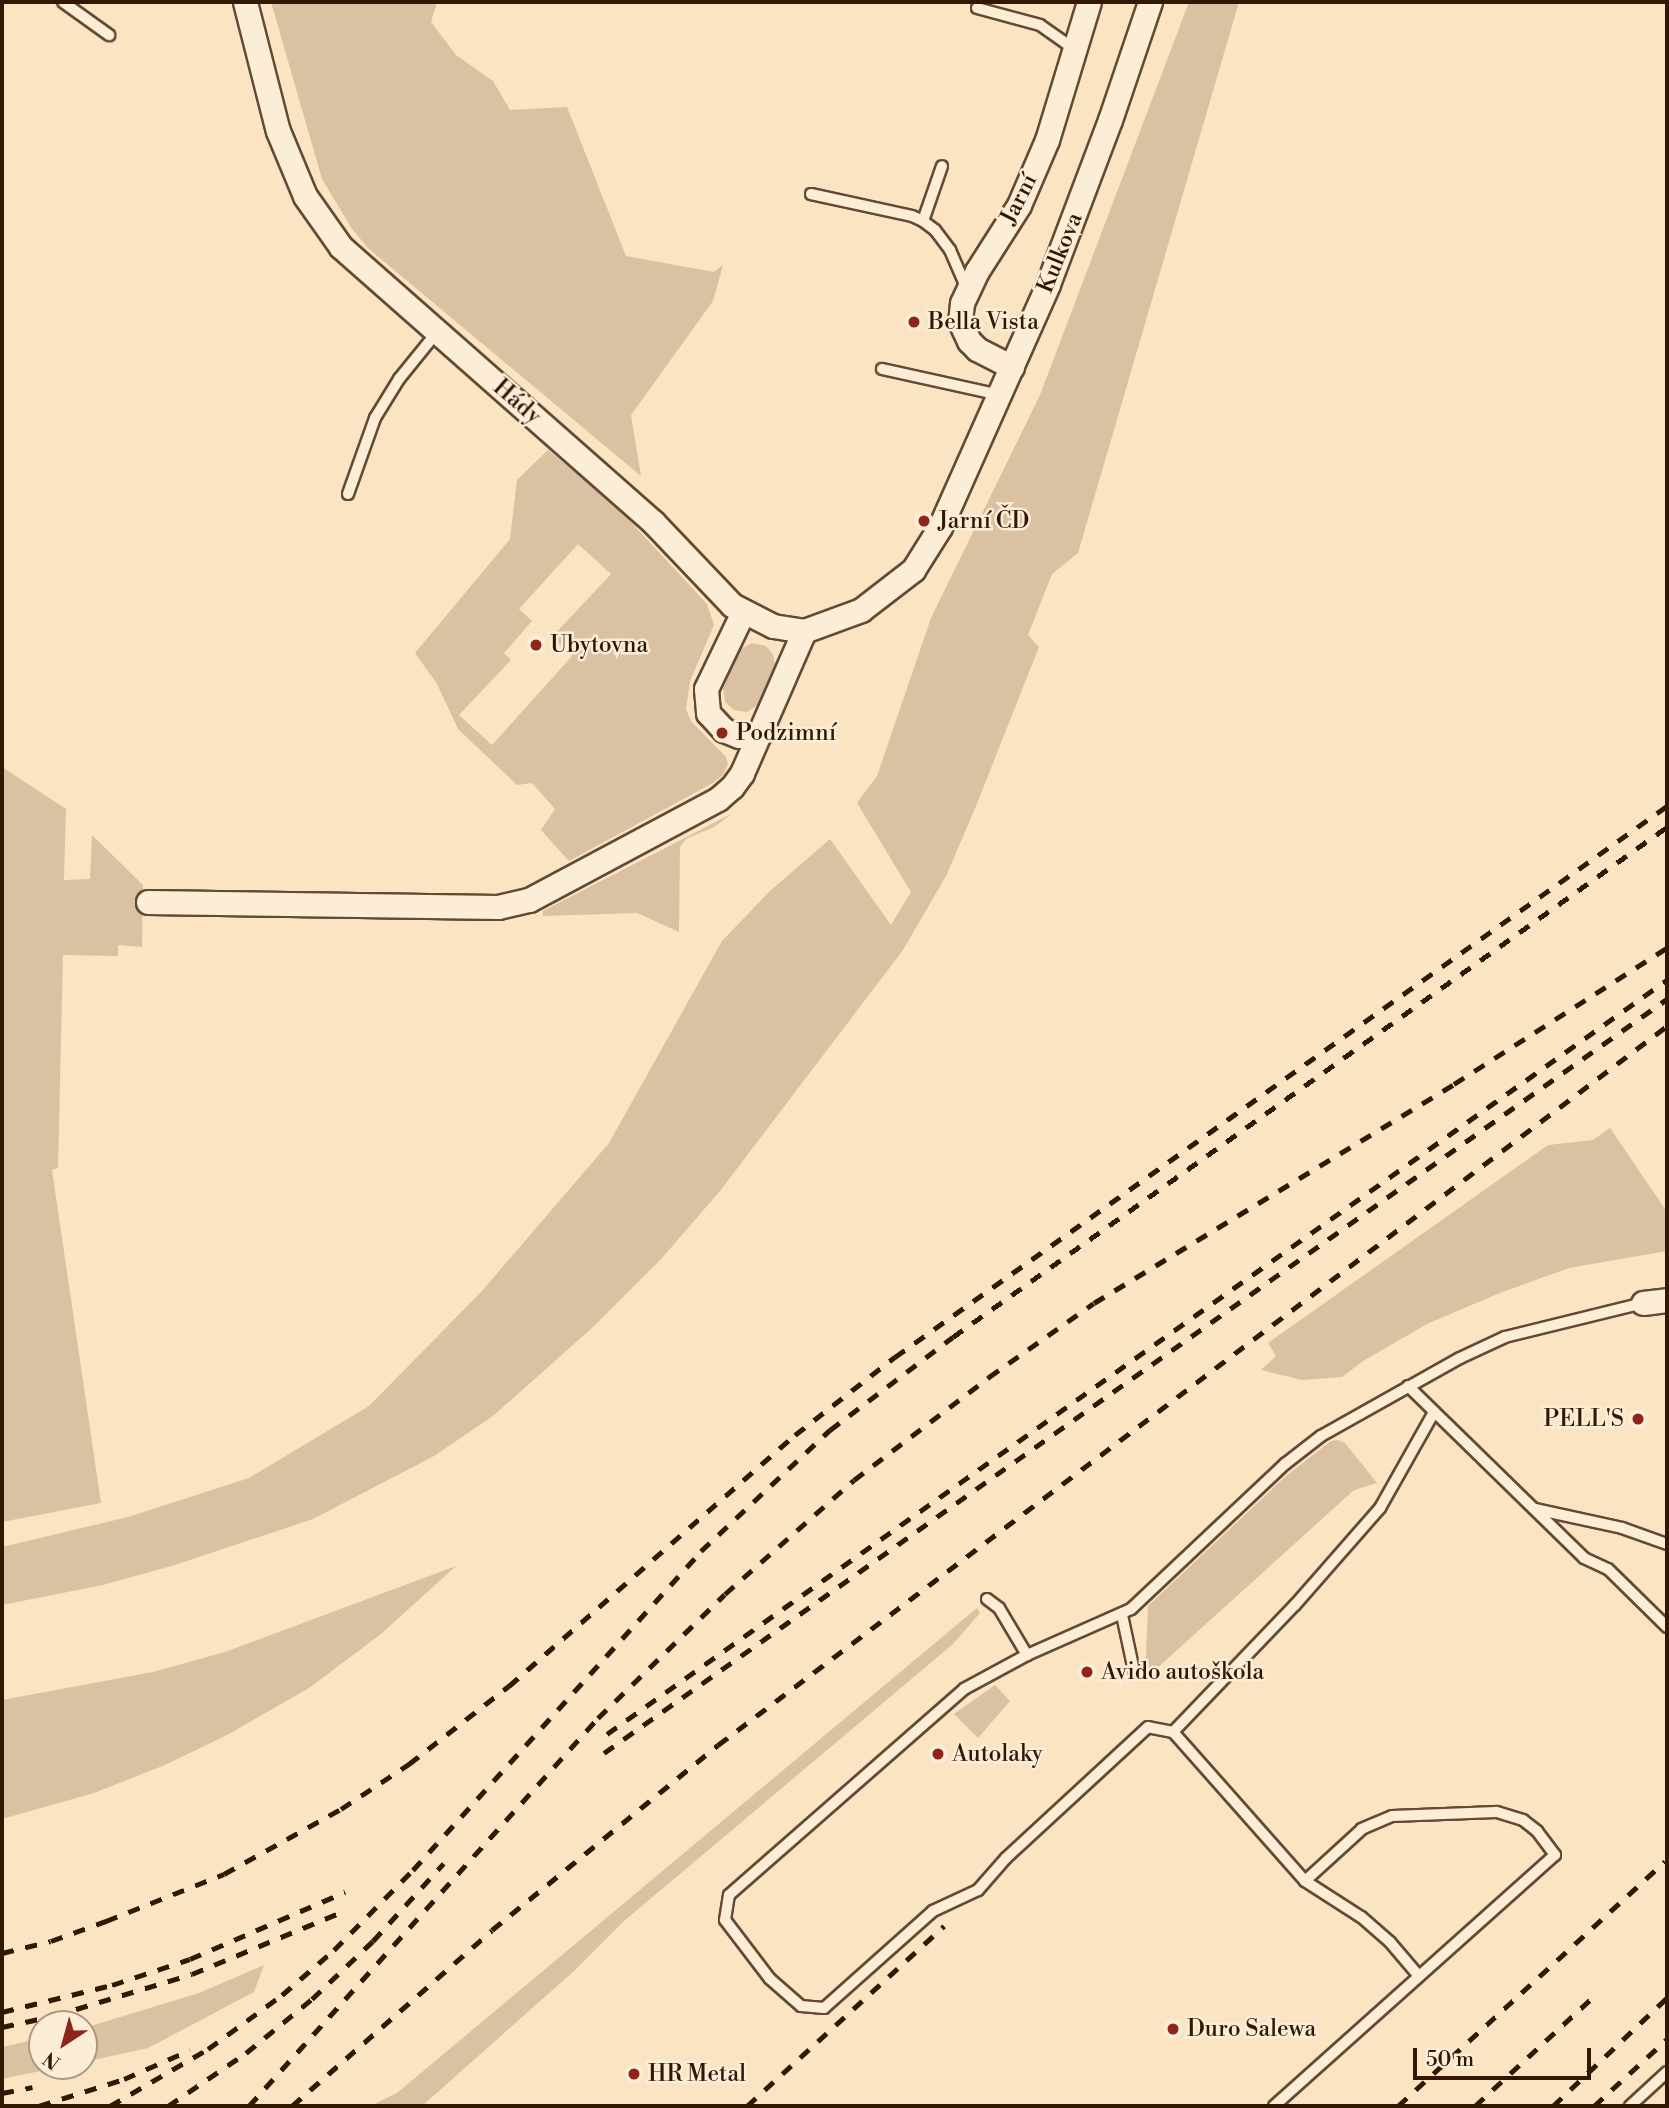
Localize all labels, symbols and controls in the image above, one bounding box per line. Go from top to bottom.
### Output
street label: Jarní [995,169,1043,229]
street label: Kulkova [1031,209,1089,297]
place label: Bella Vista [928,308,1039,336]
marker: Bella Vista [906,314,922,330]
street label: Hády [487,374,547,430]
place label: Jarní ČD [938,507,1029,535]
marker: Jarní ČD [916,513,932,529]
place label: Ubytovna [550,631,648,659]
marker: Ubytovna [528,637,544,653]
place label: Podzimní [736,719,836,747]
marker: Podzimní [714,725,730,741]
place label: PELL'S [1544,1405,1624,1433]
marker: PELL'S [1630,1411,1646,1427]
place label: Avido autoškola [1101,1658,1264,1686]
marker: Avido autoškola [1079,1664,1095,1680]
place label: Autolaky [952,1740,1043,1768]
marker: Autolaky [930,1746,946,1762]
north arrow [28,2010,98,2080]
place label: Duro Salewa [1187,2015,1316,2043]
marker: Duro Salewa [1165,2021,1181,2037]
scale bar [1417,2035,1596,2078]
text: N [39,2046,65,2074]
text: 50 m [1426,2047,1474,2073]
place label: HR Metal [648,2060,746,2088]
marker: HR Metal [626,2066,642,2082]

